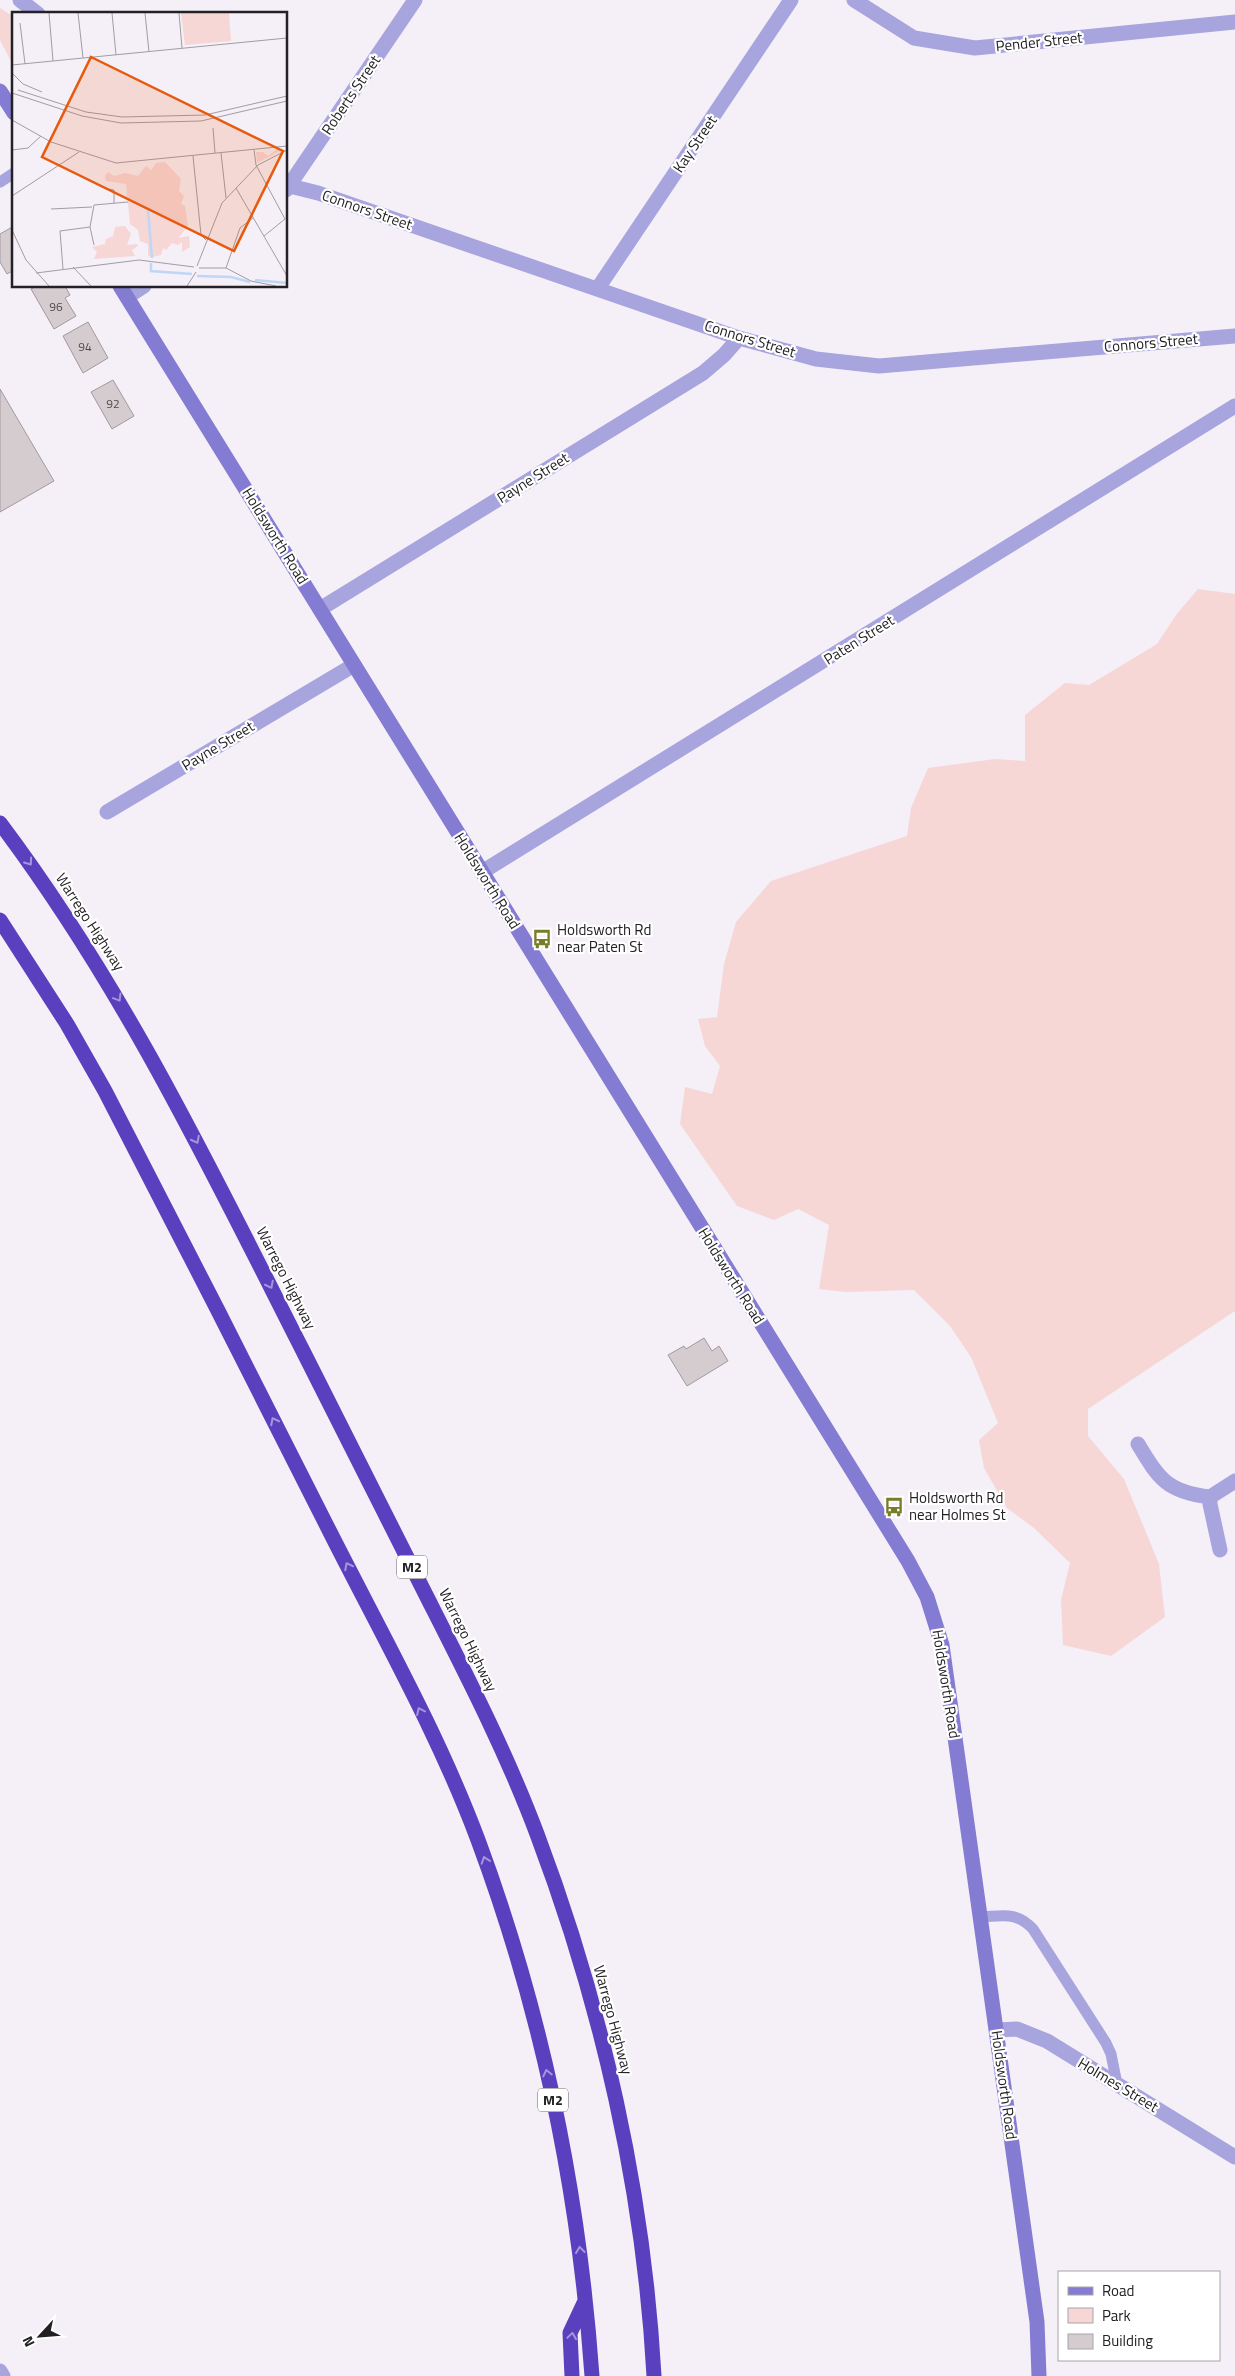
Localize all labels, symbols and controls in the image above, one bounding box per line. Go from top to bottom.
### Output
inset map [12,12,288,288]
street label: Pender Street [994,25,1084,57]
street label: Roberts Street [315,50,386,139]
street label: Kay Street [667,110,723,177]
street label: Connors Street [319,183,416,236]
house number: 96 [49,297,63,316]
street label: Connors Street [702,314,799,363]
street label: Connors Street [1103,327,1200,358]
house number: 94 [78,337,92,356]
house number: 92 [106,394,120,413]
street label: Payne Street [492,446,574,509]
street label: Holdsworth Road [237,483,314,588]
street label: Paten Street [819,608,899,670]
street label: Payne Street [177,714,259,776]
street label: Holdsworth Road [449,828,526,933]
one-way arrow [23,856,32,866]
street label: Warrego Highway [50,868,131,975]
place label: Holdsworth Rd near Paten St [557,918,651,958]
bus stop icon: Holdsworth Rd near Paten St [531,928,553,950]
one-way arrow [111,993,121,1002]
one-way arrow [190,1135,200,1144]
street label: Warrego Highway [251,1222,322,1333]
street label: Holdsworth Road [693,1223,770,1328]
one-way arrow [264,1280,274,1289]
one-way arrow [270,1417,280,1426]
place label: Holdsworth Rd near Holmes St [909,1486,1006,1526]
bus stop icon: Holdsworth Rd near Holmes St [883,1496,905,1518]
road number: M2 [397,1555,427,1578]
one-way arrow [344,1562,354,1571]
street label: Warrego Highway [433,1584,503,1695]
street label: Holdsworth Road [927,1628,966,1740]
one-way arrow [416,1707,427,1716]
one-way arrow [481,1857,491,1865]
street label: Warrego Highway [588,1963,639,2077]
street label: Holdsworth Road [985,2029,1024,2141]
street label: Holmes Street [1074,2051,1164,2118]
one-way arrow [542,2068,553,2077]
road number: M2 [538,2088,568,2112]
one-way arrow [575,2245,586,2253]
legend [1058,2271,1220,2361]
text: Road [1102,2279,1134,2302]
text: Park [1102,2304,1131,2327]
north arrow [15,2311,65,2361]
text: Building [1102,2329,1153,2352]
one-way arrow [566,2331,577,2339]
text: N [16,2333,39,2351]

